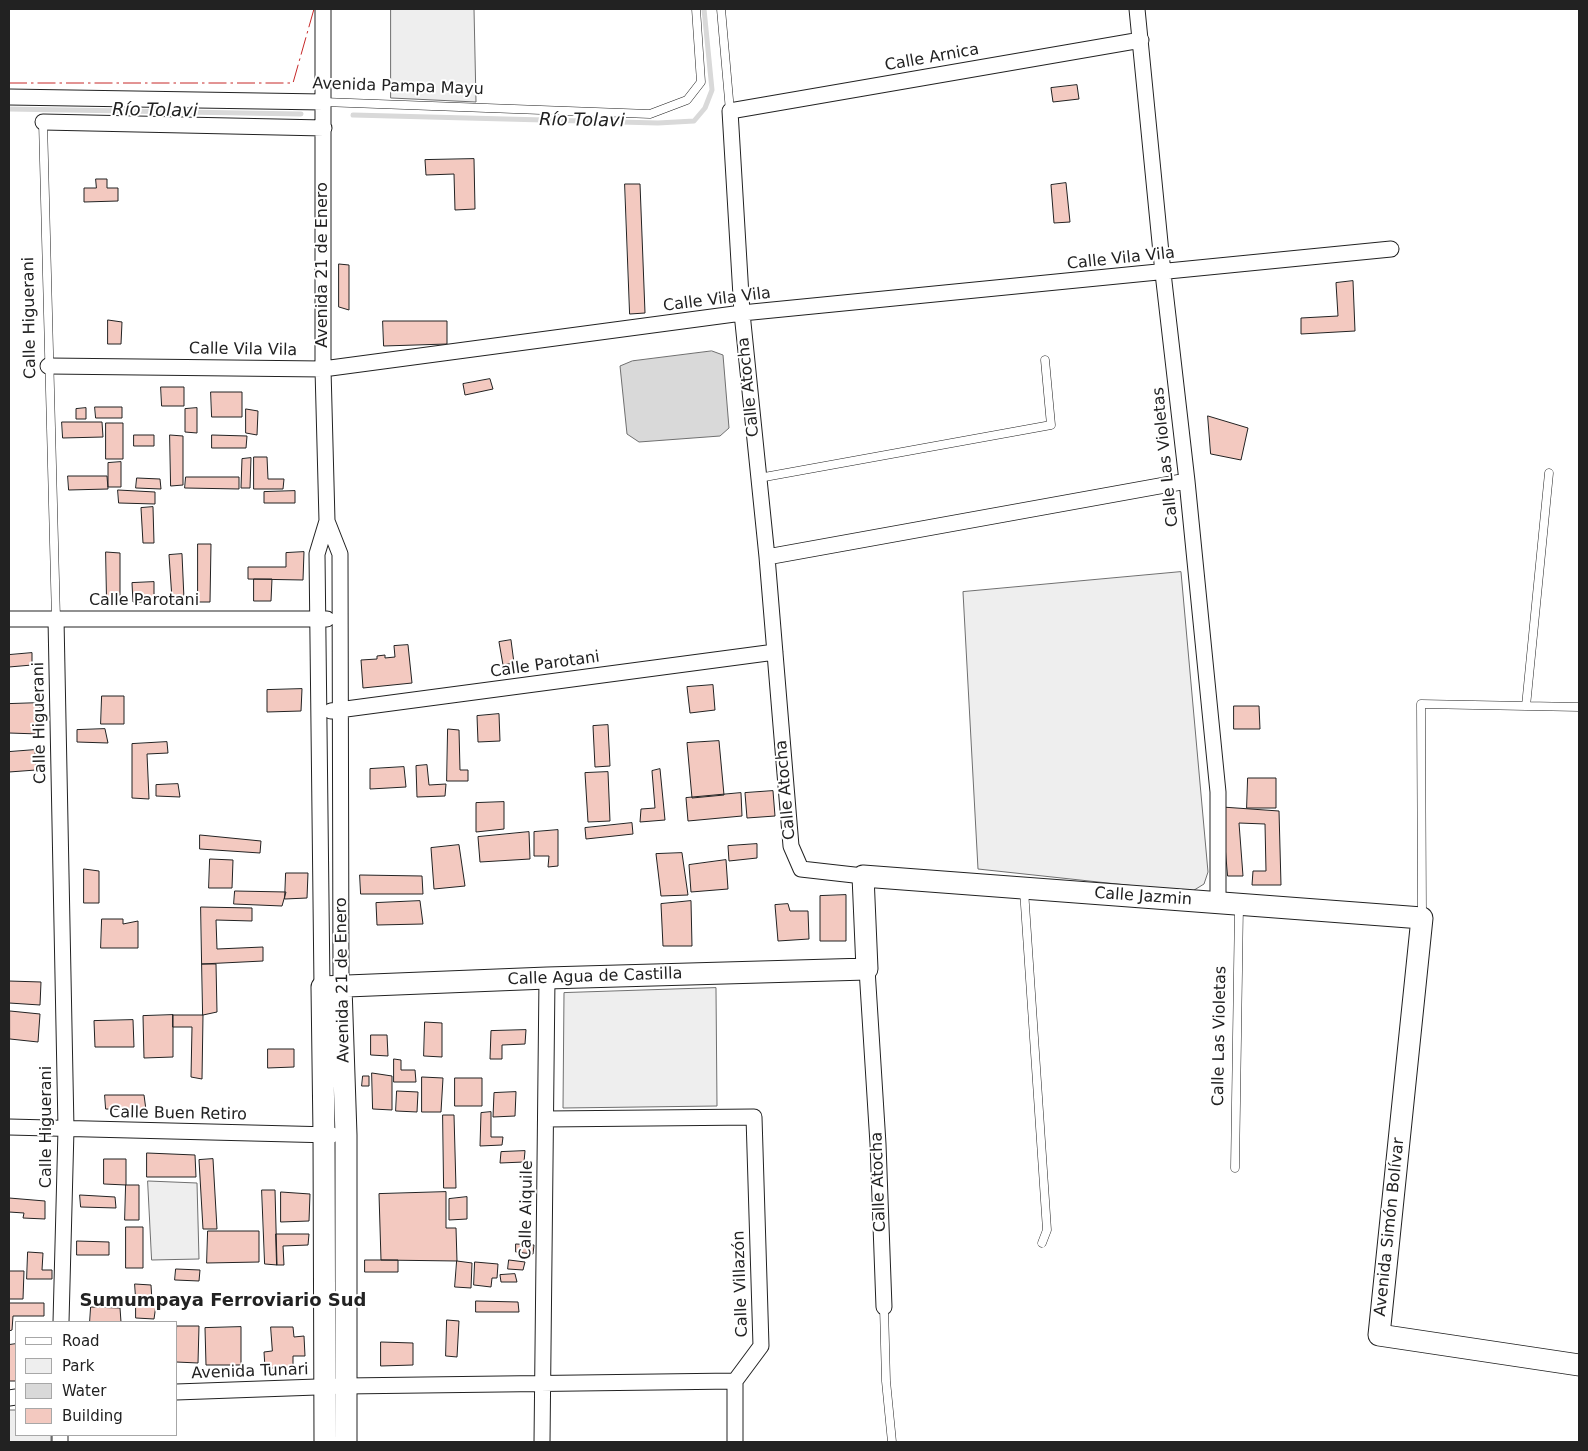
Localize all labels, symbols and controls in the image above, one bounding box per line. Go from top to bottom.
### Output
street label: Calle Arnica [883,40,981,76]
street label: Avenida Pampa Mayu [312,74,484,100]
water label: Río Tolavi [112,99,198,123]
water label: Río Tolavi [539,109,625,133]
street label: Avenida 21 de Enero [313,182,333,348]
street label: Calle Vila Vila [1066,244,1176,274]
street label: Calle Higuerani [19,257,41,379]
street label: Calle Vila Vila [662,284,772,316]
street label: Calle Atocha [734,336,764,438]
street label: Calle Vila Vila [189,339,297,361]
street label: Calle Las Violetas [1149,386,1183,528]
street label: Calle Parotani [89,591,199,611]
street label: Calle Parotani [489,648,601,682]
street label: Calle Higuerani [29,662,51,784]
street label: Calle Atocha [772,739,800,841]
street label: Calle Jazmin [1094,884,1192,910]
street label: Avenida 21 de Enero [332,897,354,1063]
street label: Calle Agua de Castilla [507,964,683,990]
street label: Calle Las Violetas [1209,966,1231,1106]
street label: Calle Higuerani [37,1066,57,1188]
street label: Calle Buen Retiro [109,1103,247,1125]
street label: Calle Atocha [868,1132,890,1232]
street label: Avenida Simón Bolívar [1371,1137,1409,1317]
street label: Calle Aiquile [517,1160,537,1260]
street label: Calle Villazón [730,1230,752,1338]
district label: Sumumpaya Ferroviario Sud [79,1290,367,1312]
legend [15,1321,178,1436]
text: Road [62,1332,100,1350]
text: Park [62,1357,94,1375]
street label: Avenida Tunari [191,1360,309,1384]
text: Water [62,1382,106,1400]
text: Building [62,1407,123,1425]

